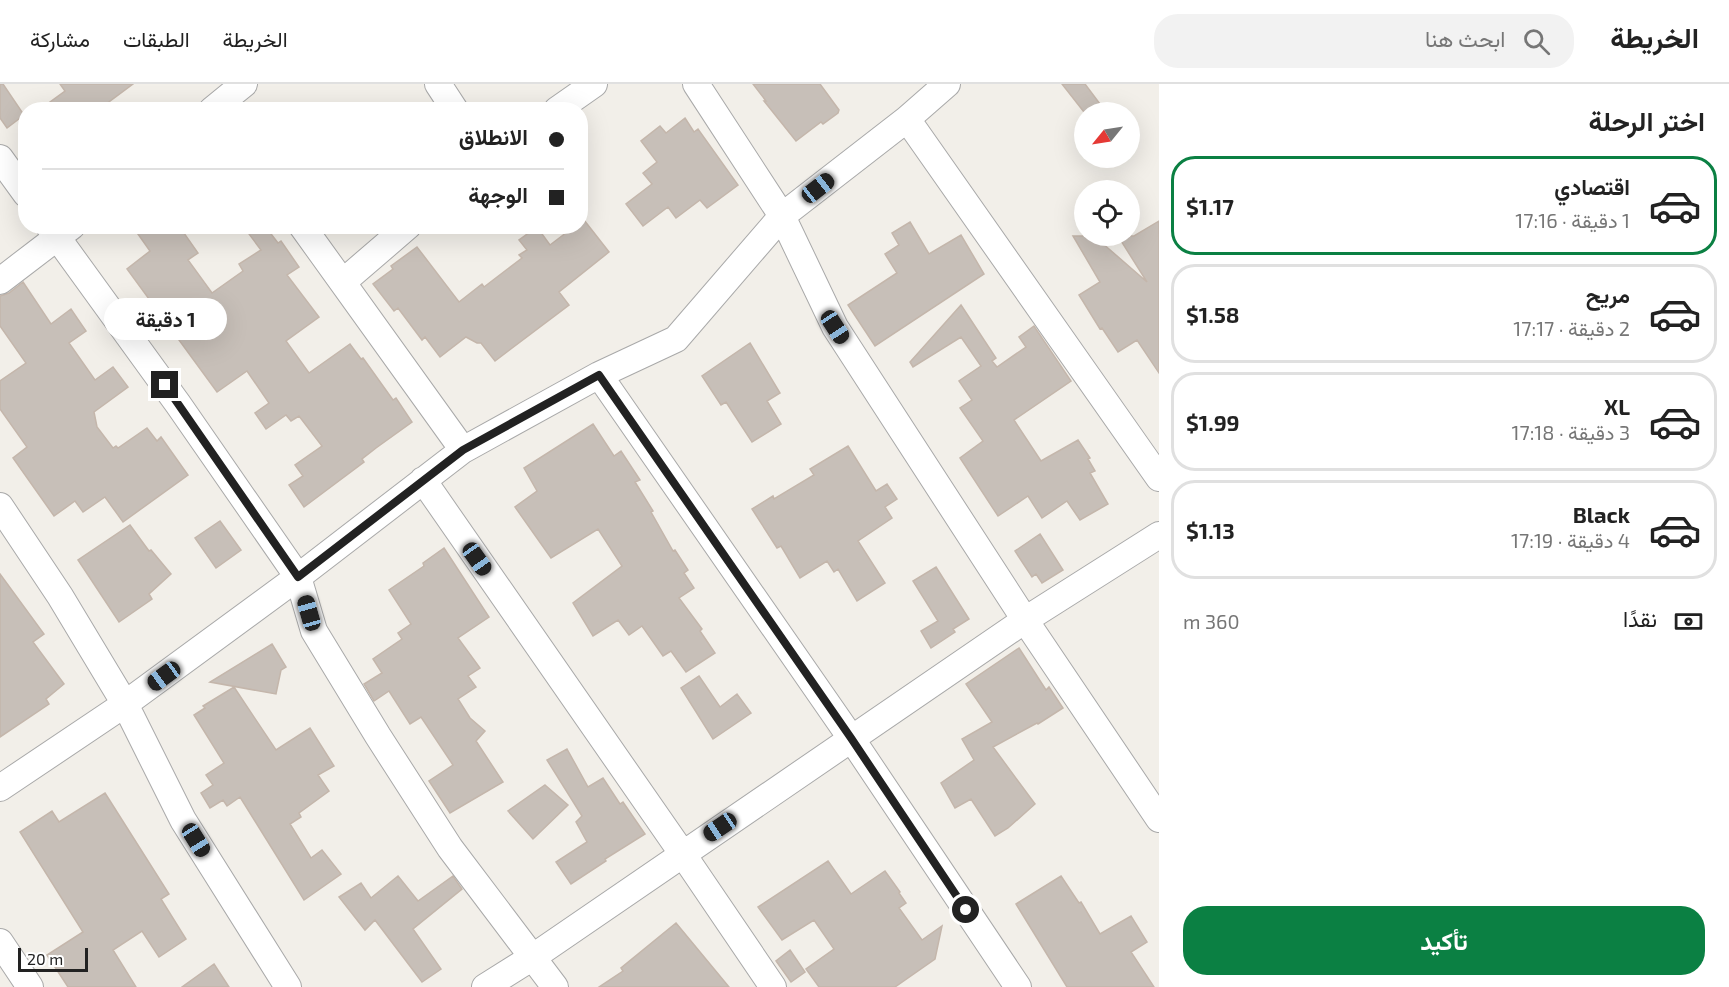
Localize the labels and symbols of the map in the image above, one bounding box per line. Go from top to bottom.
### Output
north arrow [1074,102,1140,168]
car [798,170,838,206]
callout: 1 دقيقة [104,298,226,340]
car [818,307,852,347]
route end [151,371,178,398]
car [459,539,495,579]
car [295,593,323,633]
car [144,658,184,694]
car [700,809,740,845]
car [179,820,213,860]
route start [952,896,979,923]
scale bar [18,945,88,972]

